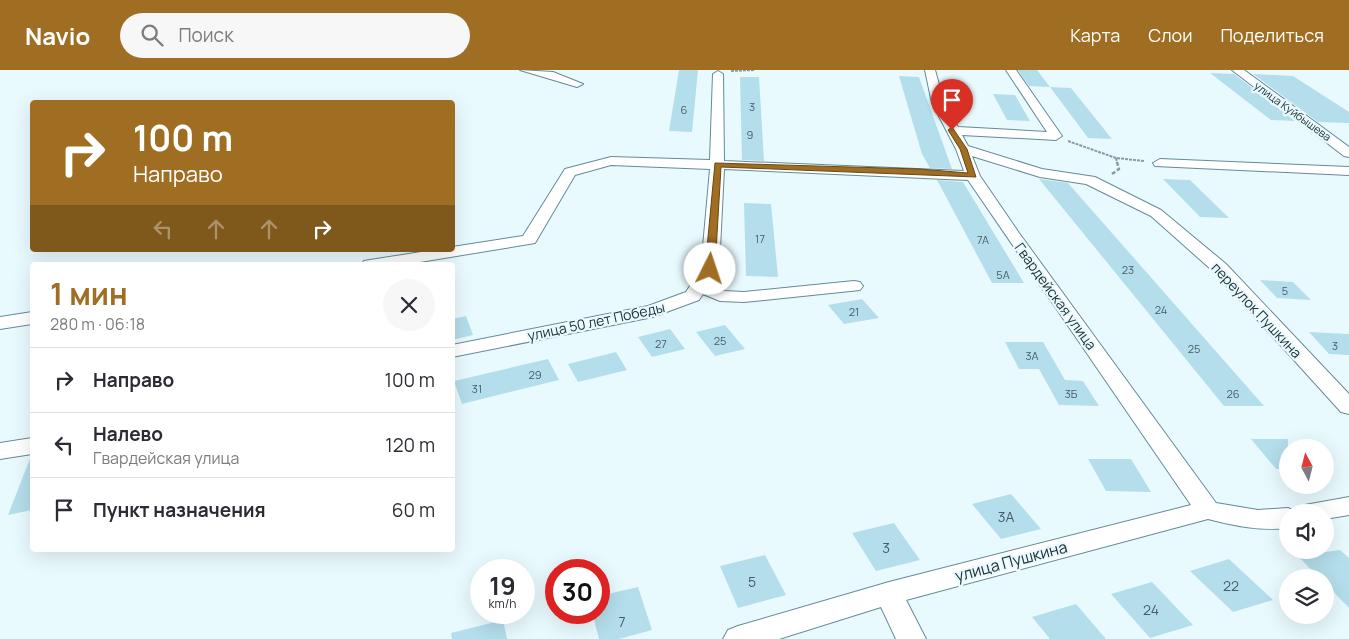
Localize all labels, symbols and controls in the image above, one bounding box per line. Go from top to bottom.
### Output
search box [120,13,470,58]
text: Navio [25,19,90,52]
icon: search [138,21,166,49]
text: Поиск [178,22,234,48]
text: Карта [1070,23,1120,47]
text: Слои [1148,23,1192,47]
text: Поделиться [1220,23,1324,47]
street label: улица Куйбышева [1251,78,1335,144]
pin [931,79,973,130]
icon: arrive [938,86,966,114]
house number: 3 [749,99,755,114]
house number: 6 [681,102,688,117]
text: 100 m [133,114,233,162]
icon: right [50,120,115,185]
house number: 9 [747,127,754,142]
text: Направо [133,159,223,189]
icon: left [149,215,177,243]
icon: ahead [202,215,230,243]
icon: ahead [255,215,283,243]
icon: right [308,215,336,243]
house number: 17 [755,231,765,246]
house number: 7А [977,232,989,247]
street label: Гвардейская улица [1011,239,1101,353]
position arrow [683,242,735,294]
street label: переулок Пушкина [1208,258,1306,362]
house number: 23 [1122,262,1134,277]
house number: 5А [996,267,1010,282]
text: 1 мин [50,273,128,314]
button: close [383,279,435,331]
house number: 5 [1282,283,1288,298]
street label: улица 50 лет Победы [526,297,666,345]
house number: 24 [1155,302,1167,317]
house number: 21 [849,304,859,319]
text: 280 m · 06:18 [50,313,145,335]
house number: 25 [714,333,726,348]
house number: 27 [655,336,667,351]
house number: 3 [1332,338,1338,353]
house number: 25 [1188,341,1200,356]
house number: 3А [1025,348,1039,363]
icon: right [50,366,78,394]
text: Направо [93,367,174,393]
text: 100 m [384,367,435,393]
house number: 29 [528,367,542,382]
house number: 31 [472,381,482,396]
house number: 3Б [1065,386,1078,401]
house number: 26 [1226,386,1240,401]
text: Налево [93,421,163,447]
icon: left [50,431,78,459]
text: 120 m [385,432,435,458]
north arrow [1279,439,1334,494]
map controls [1279,439,1334,624]
text: Гвардейская улица [93,447,239,469]
icon: arrive [50,496,78,524]
text: Пункт назначения [93,497,266,523]
text: 60 m [392,497,435,523]
button: sound [1279,504,1334,559]
house number: 3А [998,507,1014,526]
street label: улица Пушкина [952,535,1070,587]
house number: 3 [882,538,890,557]
speed limit sign: 30 [545,559,610,624]
text: 19 [489,568,516,603]
button: layers [1279,569,1334,624]
house number: 5 [748,572,756,591]
house number: 22 [1223,576,1239,595]
text: km/h [489,595,516,612]
house number: 24 [1143,600,1159,619]
house number: 7 [618,612,626,631]

